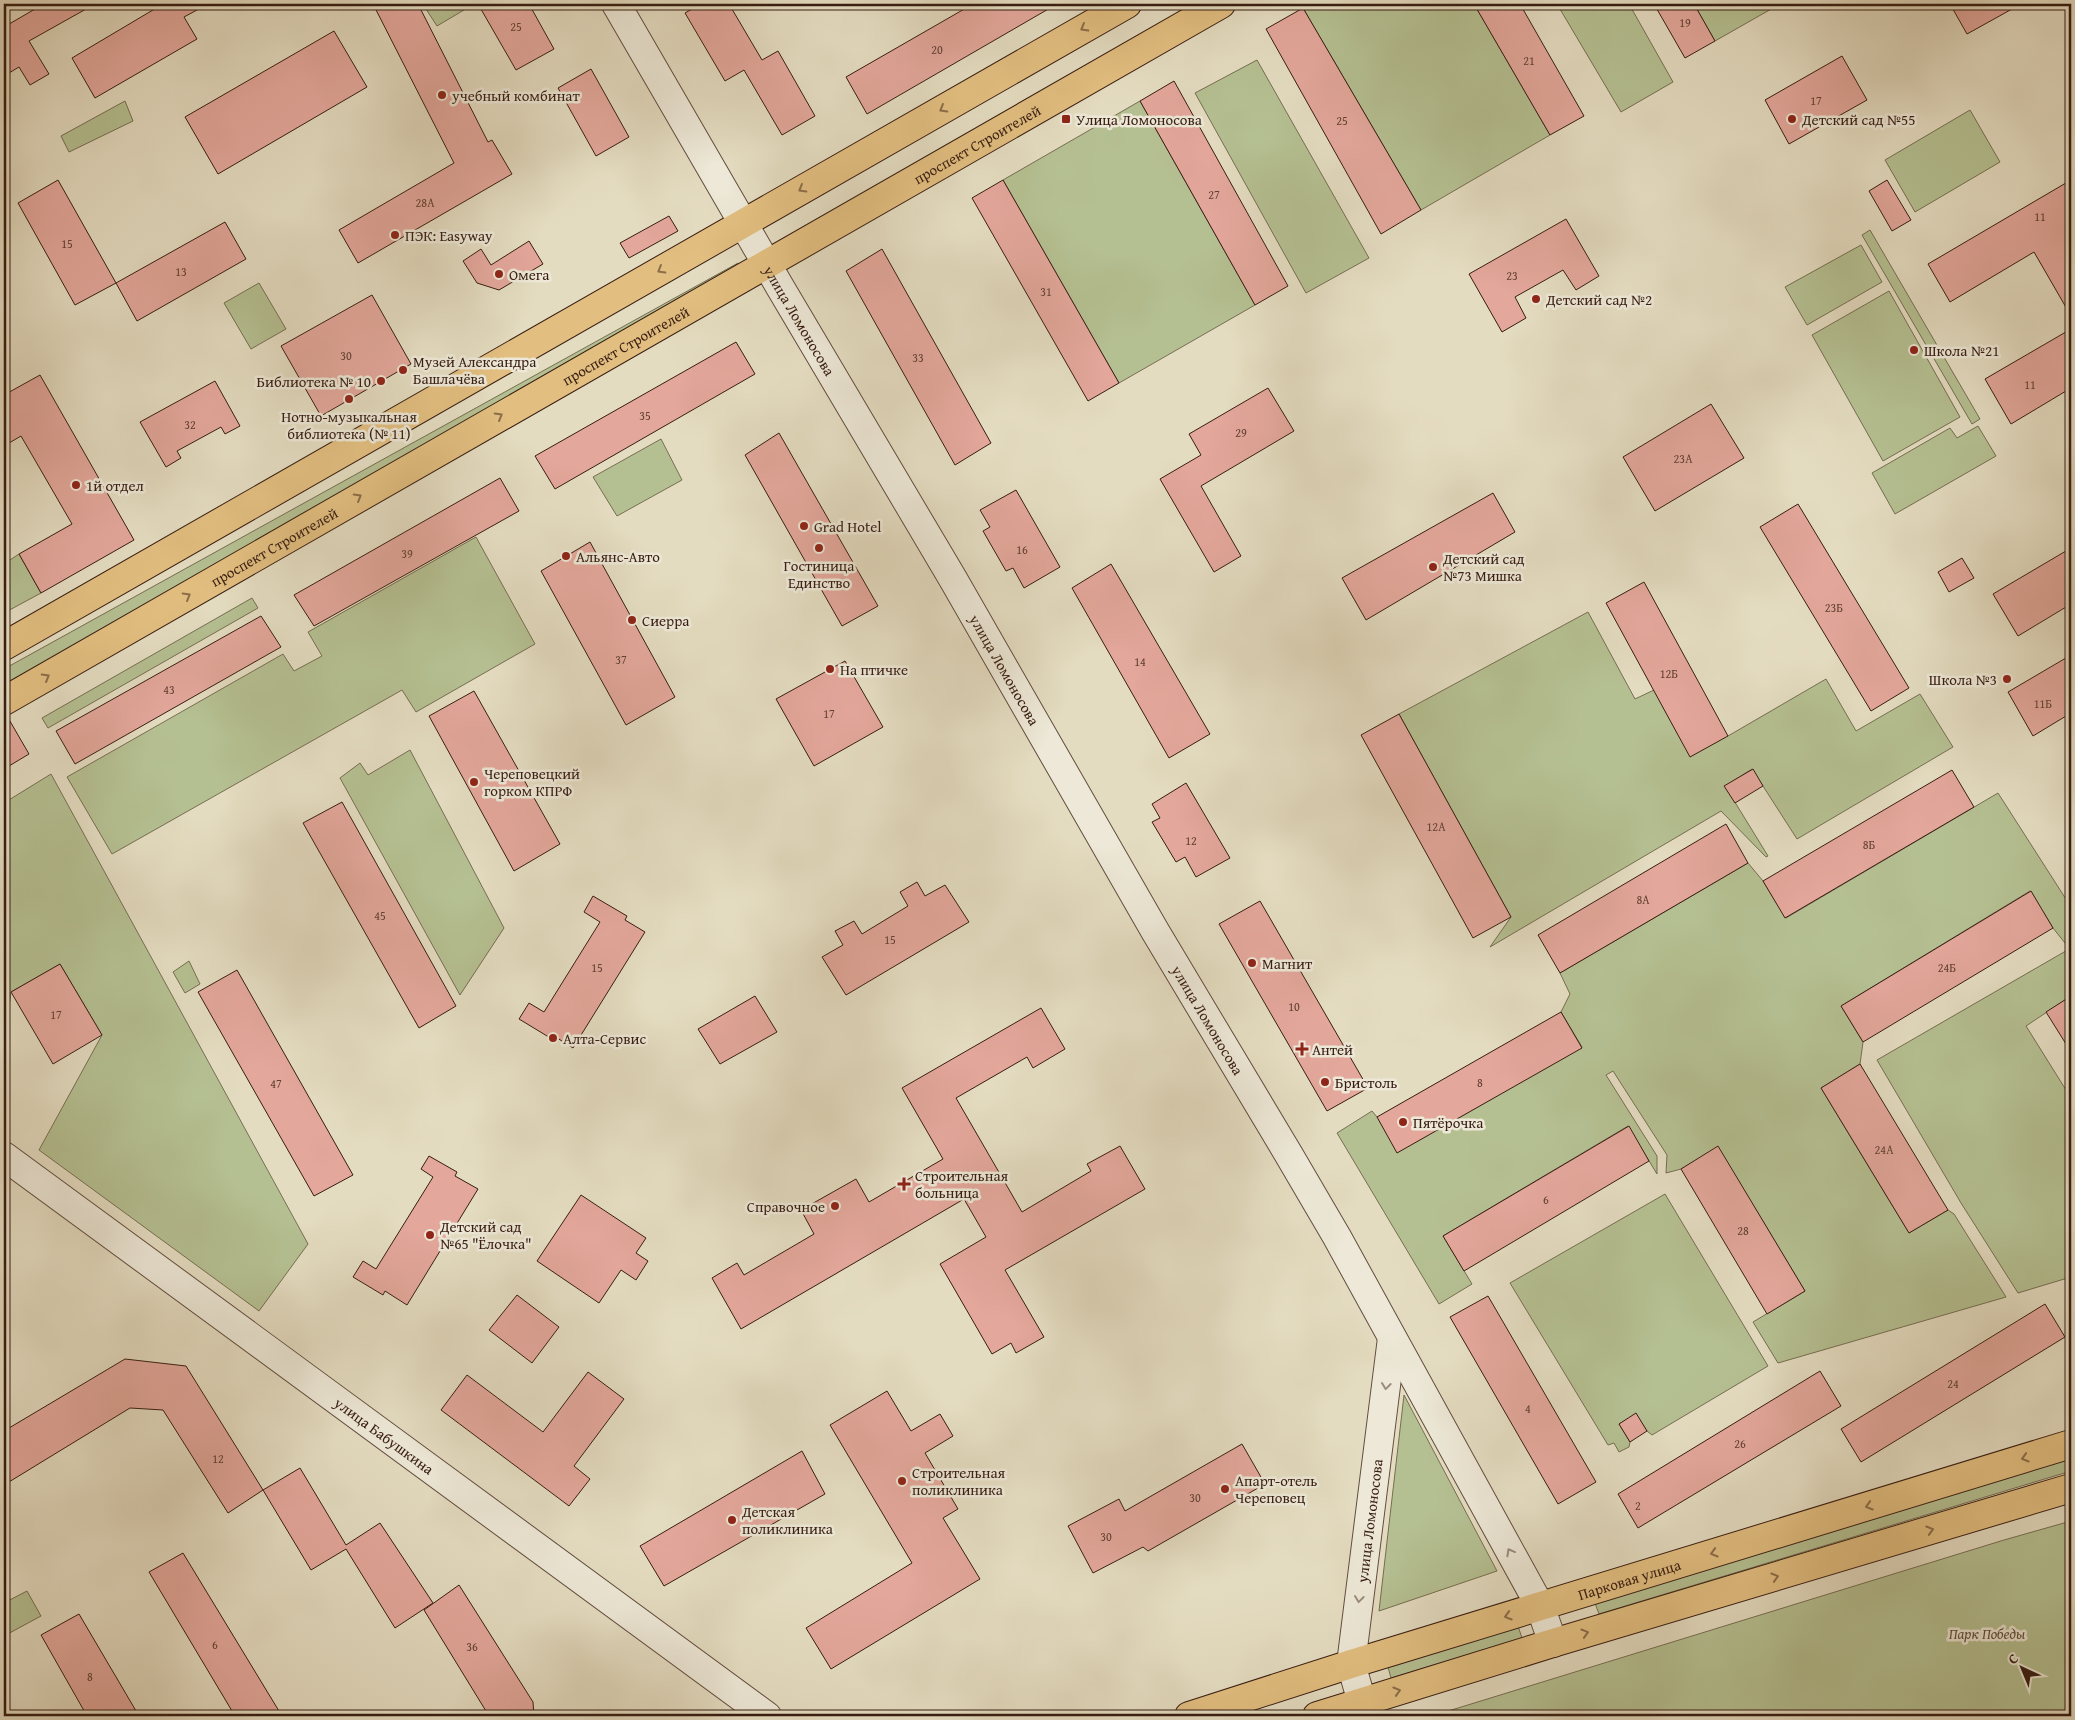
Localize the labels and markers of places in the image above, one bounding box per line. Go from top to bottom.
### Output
place label: учебный комбинат [451,85,580,106]
marker: учебный комбинат [436,89,448,101]
place label: Улица Ломоносова [1076,109,1203,130]
place label: Детский сад №55 [1801,109,1915,130]
marker: Улица Ломоносова [1060,113,1072,125]
marker: Детский сад №55 [1786,113,1798,125]
place label: ПЭК: Easyway [405,225,493,246]
marker: ПЭК: Easyway [389,229,401,241]
place label: Омега [509,264,550,285]
marker: Омега [493,268,505,280]
place label: Детский сад №2 [1545,289,1652,310]
marker: Детский сад №2 [1530,293,1542,305]
place label: Школа №21 [1924,340,1999,361]
marker: Школа №21 [1908,344,1920,356]
place label: Музей Александра Башлачёва [413,351,537,389]
marker: Музей Александра Башлачёва [397,364,409,376]
place label: Библиотека № 10 [257,371,371,392]
marker: Библиотека № 10 [375,375,387,387]
marker: Нотно-музыкальная библиотека (№ 11) [343,393,355,405]
place label: Нотно-музыкальная библиотека (№ 11) [281,406,417,444]
place label: 1й отдел [86,475,144,496]
marker: 1й отдел [70,479,82,491]
place label: Grad Hotel [814,516,881,537]
marker: Grad Hotel [798,520,810,532]
marker: Гостиница Единство [813,542,825,554]
place label: Альянс-Авто [576,546,660,567]
place label: Детский сад №73 Мишка [1442,548,1524,586]
marker: Альянс-Авто [560,550,572,562]
place label: Гостиница Единство [783,555,855,593]
marker: Детский сад №73 Мишка [1427,561,1439,573]
place label: Сиерра [642,610,690,631]
marker: Сиерра [626,614,638,626]
place label: На птичке [840,659,908,680]
marker: На птичке [824,663,836,675]
place label: Школа №3 [1929,669,1997,690]
marker: Школа №3 [2001,673,2013,685]
place label: Череповецкий горком КПРФ [484,763,580,801]
marker: Череповецкий горком КПРФ [468,776,480,788]
place label: Магнит [1262,953,1313,974]
marker: Магнит [1246,957,1258,969]
place label: Алта-Сервис [563,1028,646,1049]
marker: Алта-Сервис [547,1032,559,1044]
place label: Антей [1312,1039,1353,1060]
marker: Антей [1296,1043,1308,1055]
place label: Бристоль [1335,1072,1397,1093]
marker: Бристоль [1319,1076,1331,1088]
place label: Пятёрочка [1413,1112,1484,1133]
marker: Пятёрочка [1397,1116,1409,1128]
place label: Строительная больница [915,1165,1009,1203]
marker: Строительная больница [897,1177,911,1191]
place label: Справочное [747,1196,825,1217]
marker: Справочное [829,1200,841,1212]
place label: Детский сад №65 "Ёлочка" [439,1216,532,1254]
marker: Детский сад №65 "Ёлочка" [424,1229,436,1241]
place label: Строительная поликлиника [912,1462,1006,1500]
place label: Апарт-отель Череповец [1235,1470,1317,1508]
marker: Строительная поликлиника [896,1475,908,1487]
marker: Апарт-отель Череповец [1219,1483,1231,1495]
place label: Детская поликлиника [741,1501,834,1539]
marker: Детская поликлиника [726,1514,738,1526]

